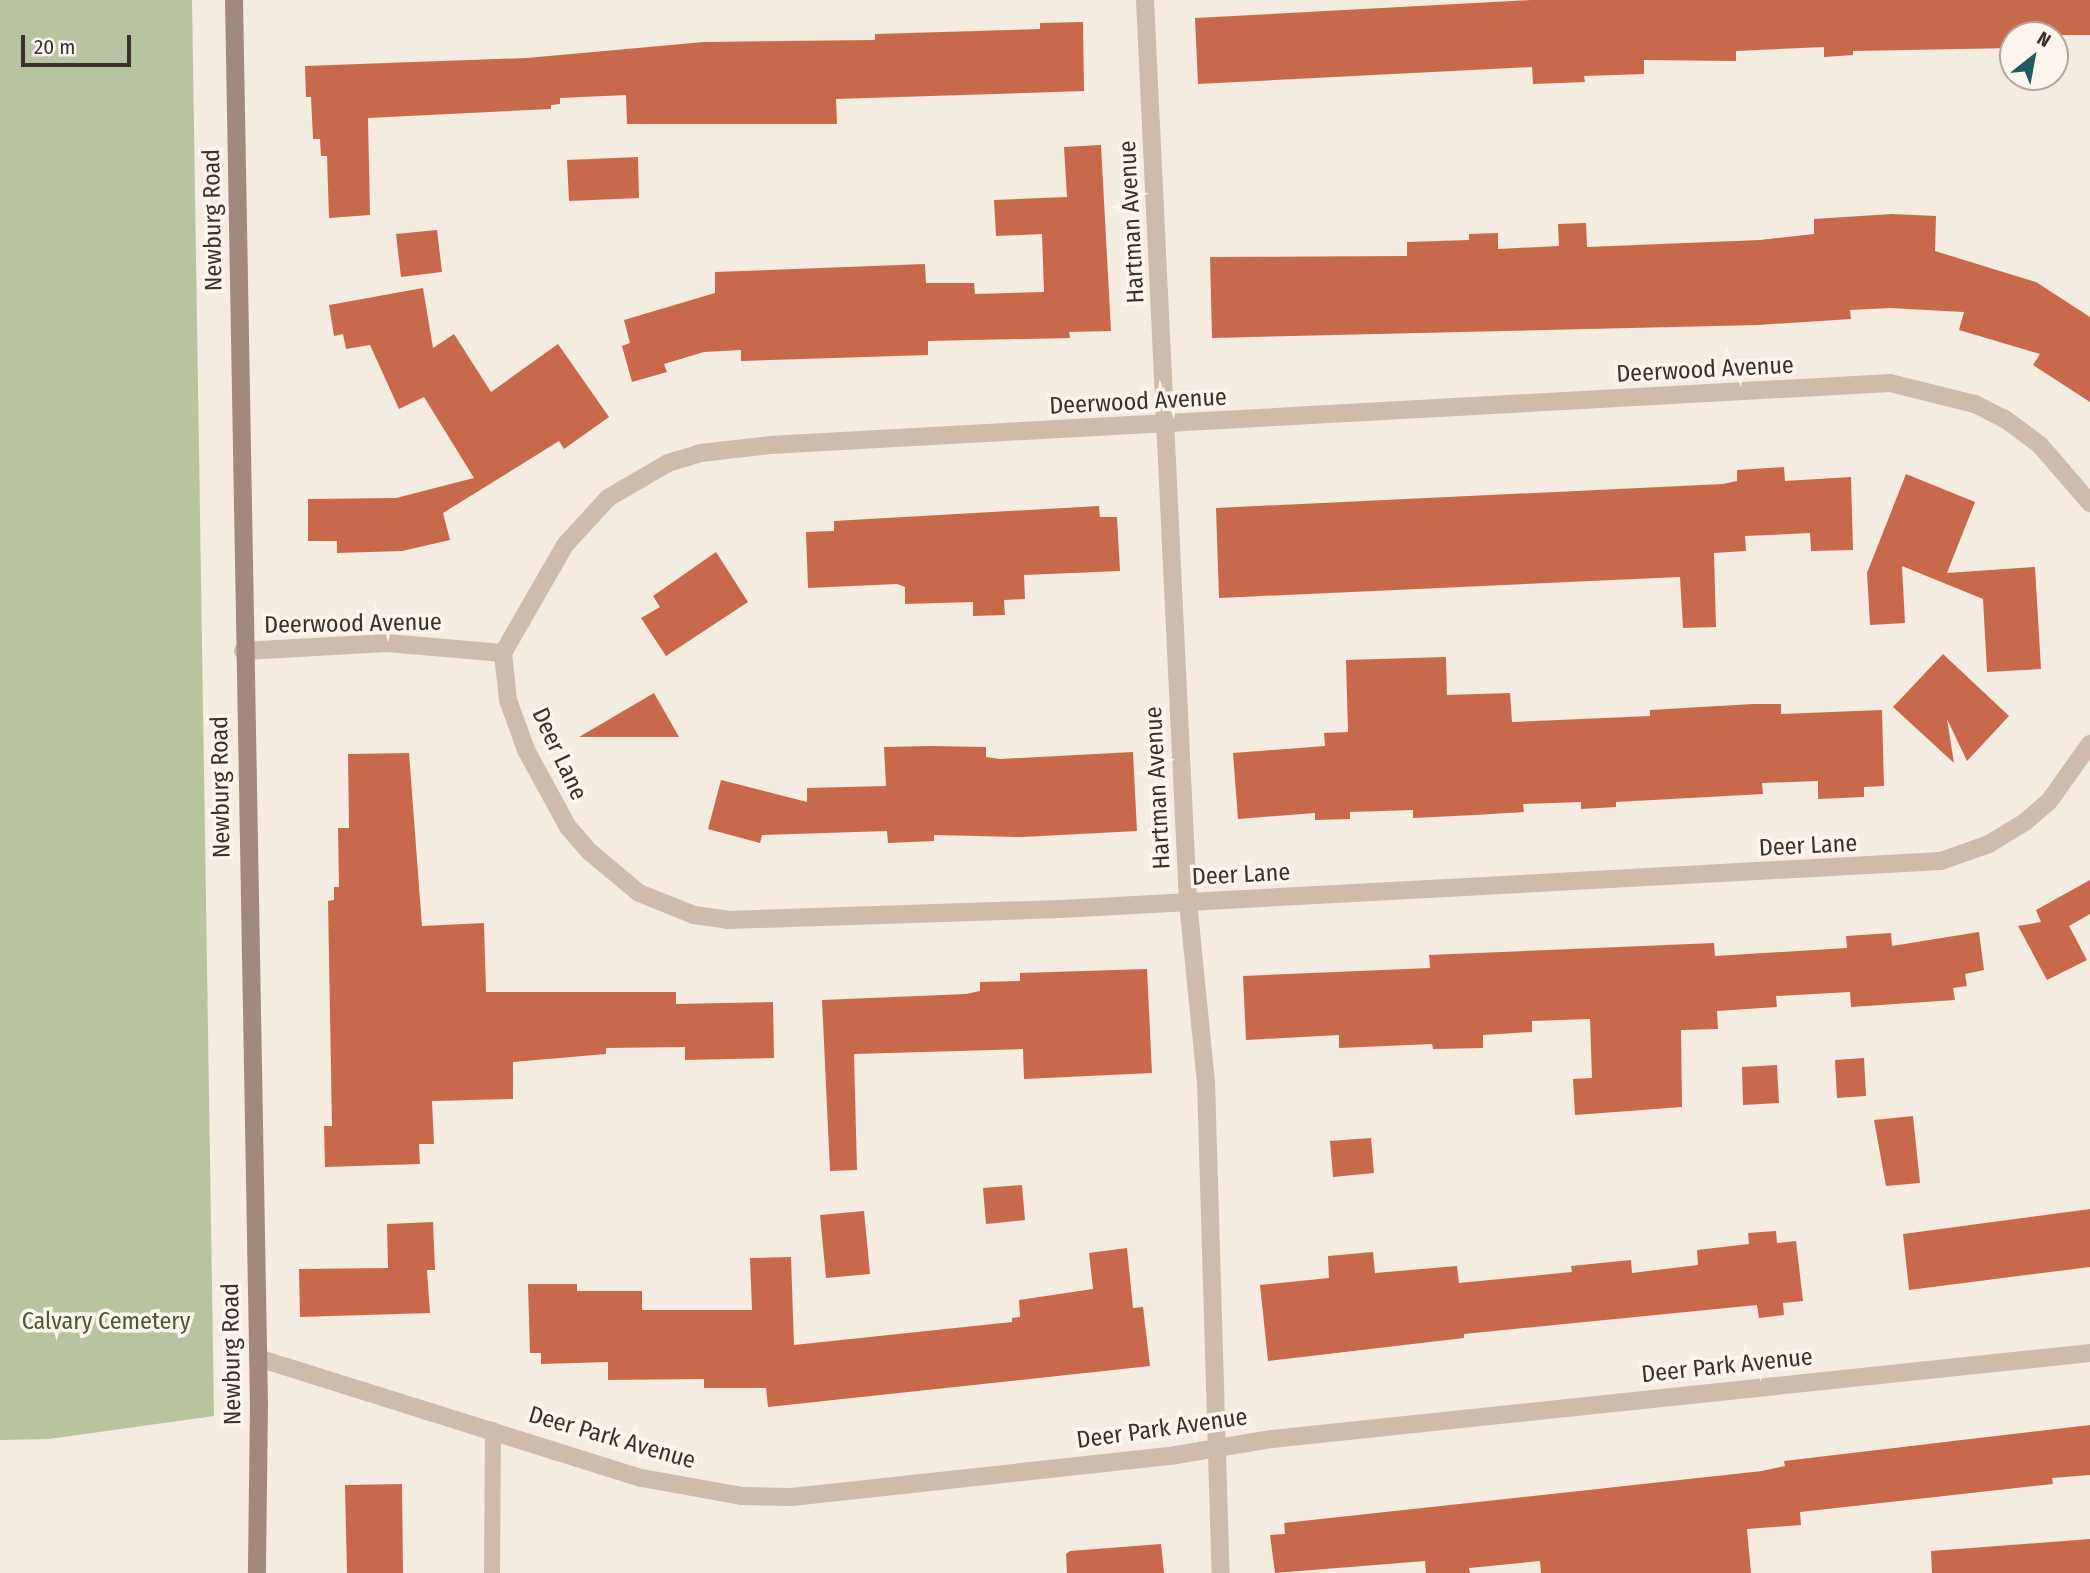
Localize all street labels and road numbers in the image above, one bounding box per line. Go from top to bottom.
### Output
street label: Hartman Avenue [1113,140,1151,304]
street label: Newburg Road [197,149,229,291]
street label: Deerwood Avenue [1616,351,1794,389]
street label: Deerwood Avenue [1049,383,1227,421]
street label: Deerwood Avenue [264,608,442,640]
street label: Deer Lane [525,703,593,805]
street label: Hartman Avenue [1139,706,1177,870]
street label: Newburg Road [205,716,237,858]
street label: Deer Lane [1758,829,1858,863]
street label: Deer Lane [1191,858,1291,892]
street label: Newburg Road [216,1283,248,1425]
street label: Deer Park Avenue [1640,1343,1814,1389]
street label: Deer Park Avenue [525,1400,699,1476]
street label: Deer Park Avenue [1075,1403,1249,1455]

